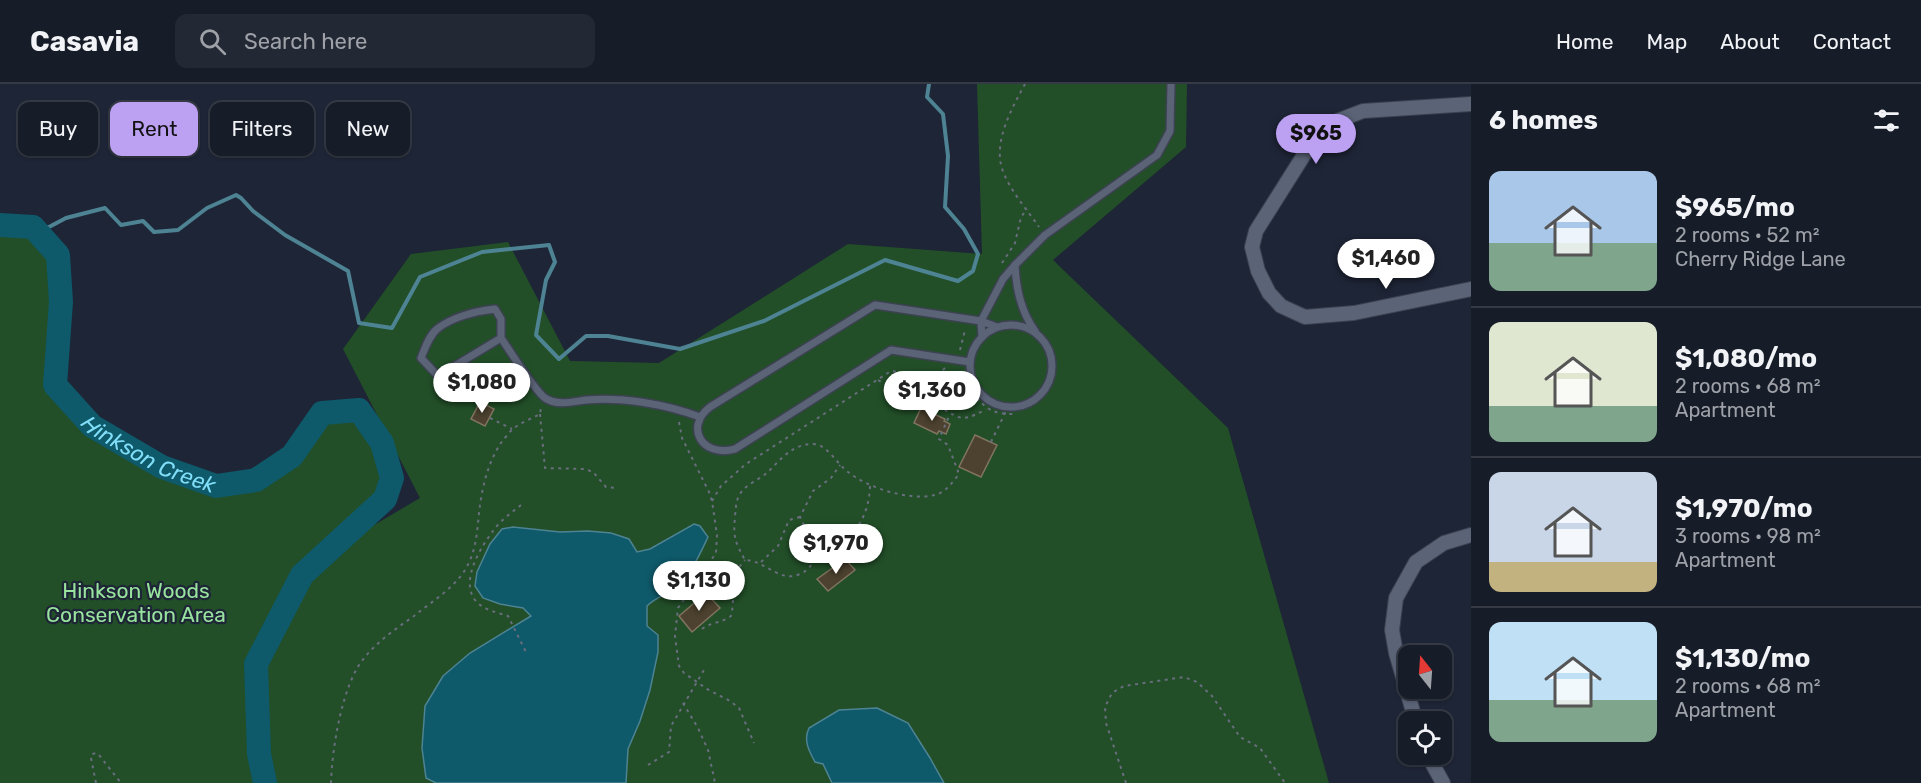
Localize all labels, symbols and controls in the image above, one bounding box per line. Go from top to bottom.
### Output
search box [175,14,595,68]
text: Casavia [30,25,139,58]
icon: search [196,25,229,58]
text: Search here [244,28,367,55]
text: Home [1556,29,1613,54]
text: Map [1646,29,1687,54]
text: About [1720,29,1780,54]
text: Contact [1813,29,1891,54]
chip: Buy [18,102,98,156]
chip: Rent [110,102,198,156]
chip: Filters [210,102,314,156]
chip: New [326,102,410,156]
icon: filters [1870,104,1903,137]
text: 6 homes [1489,105,1598,136]
pin: $965 [1280,114,1352,165]
text: $965 [1290,121,1342,145]
text: $965/mo [1675,192,1795,223]
icon: home [1537,195,1609,267]
text: 2 rooms · 52 m² [1675,223,1820,247]
pin: $1,460 [1337,239,1435,290]
text: $1,460 [1352,246,1421,270]
text: Cherry Ridge Lane [1675,247,1846,271]
text: $1,080/mo [1675,343,1817,374]
icon: home [1537,346,1609,418]
pin: $1,080 [433,363,531,414]
text: $1,080 [447,370,517,394]
pin: $1,360 [883,371,981,422]
text: 2 rooms · 68 m² [1675,374,1821,398]
text: $1,360 [898,378,966,402]
text: Apartment [1675,398,1776,422]
water label: Hinkson Creek [75,410,220,499]
text: $1,970/mo [1675,493,1813,524]
icon: home [1537,496,1609,568]
pin: $1,970 [787,524,885,575]
text: 3 rooms · 98 m² [1675,524,1821,548]
text: $1,970 [803,531,869,555]
text: Apartment [1675,548,1776,572]
pin: $1,130 [650,561,748,612]
text: $1,130 [667,568,731,592]
park label: Hinkson Woods Conservation Area [46,578,226,627]
text: $1,130/mo [1675,643,1810,674]
north arrow [1398,645,1452,699]
map controls [1398,645,1452,765]
icon: home [1537,646,1609,718]
text: 2 rooms · 68 m² [1675,674,1821,698]
text: Apartment [1675,698,1776,722]
button: locate [1398,711,1452,765]

